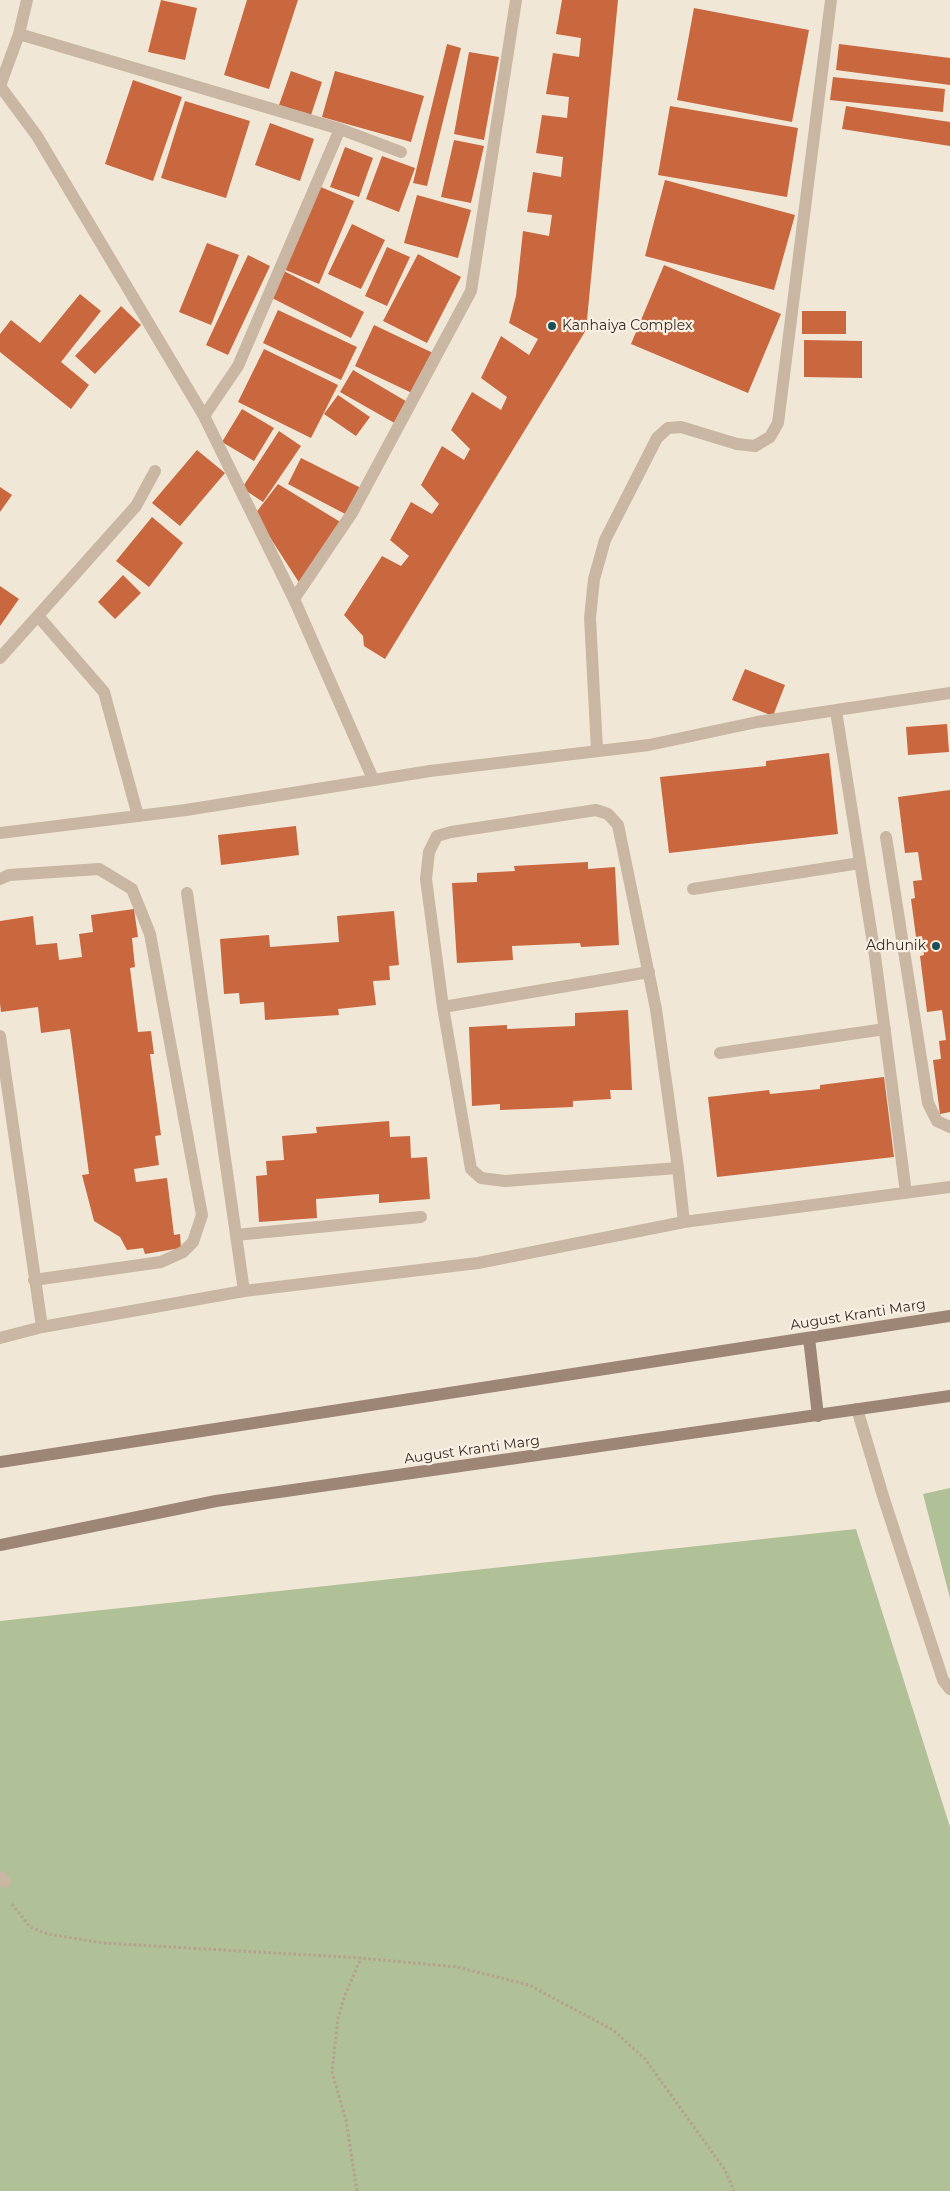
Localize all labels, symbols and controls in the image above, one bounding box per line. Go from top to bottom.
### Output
place label: Kanhaiya Complex [562,318,692,334]
marker: Kanhaiya Complex [546,320,558,332]
place label: Adhunik [866,938,926,954]
marker: Adhunik [930,940,942,952]
street label: August Kranti Marg [789,1296,927,1334]
street label: August Kranti Marg [403,1432,541,1468]

